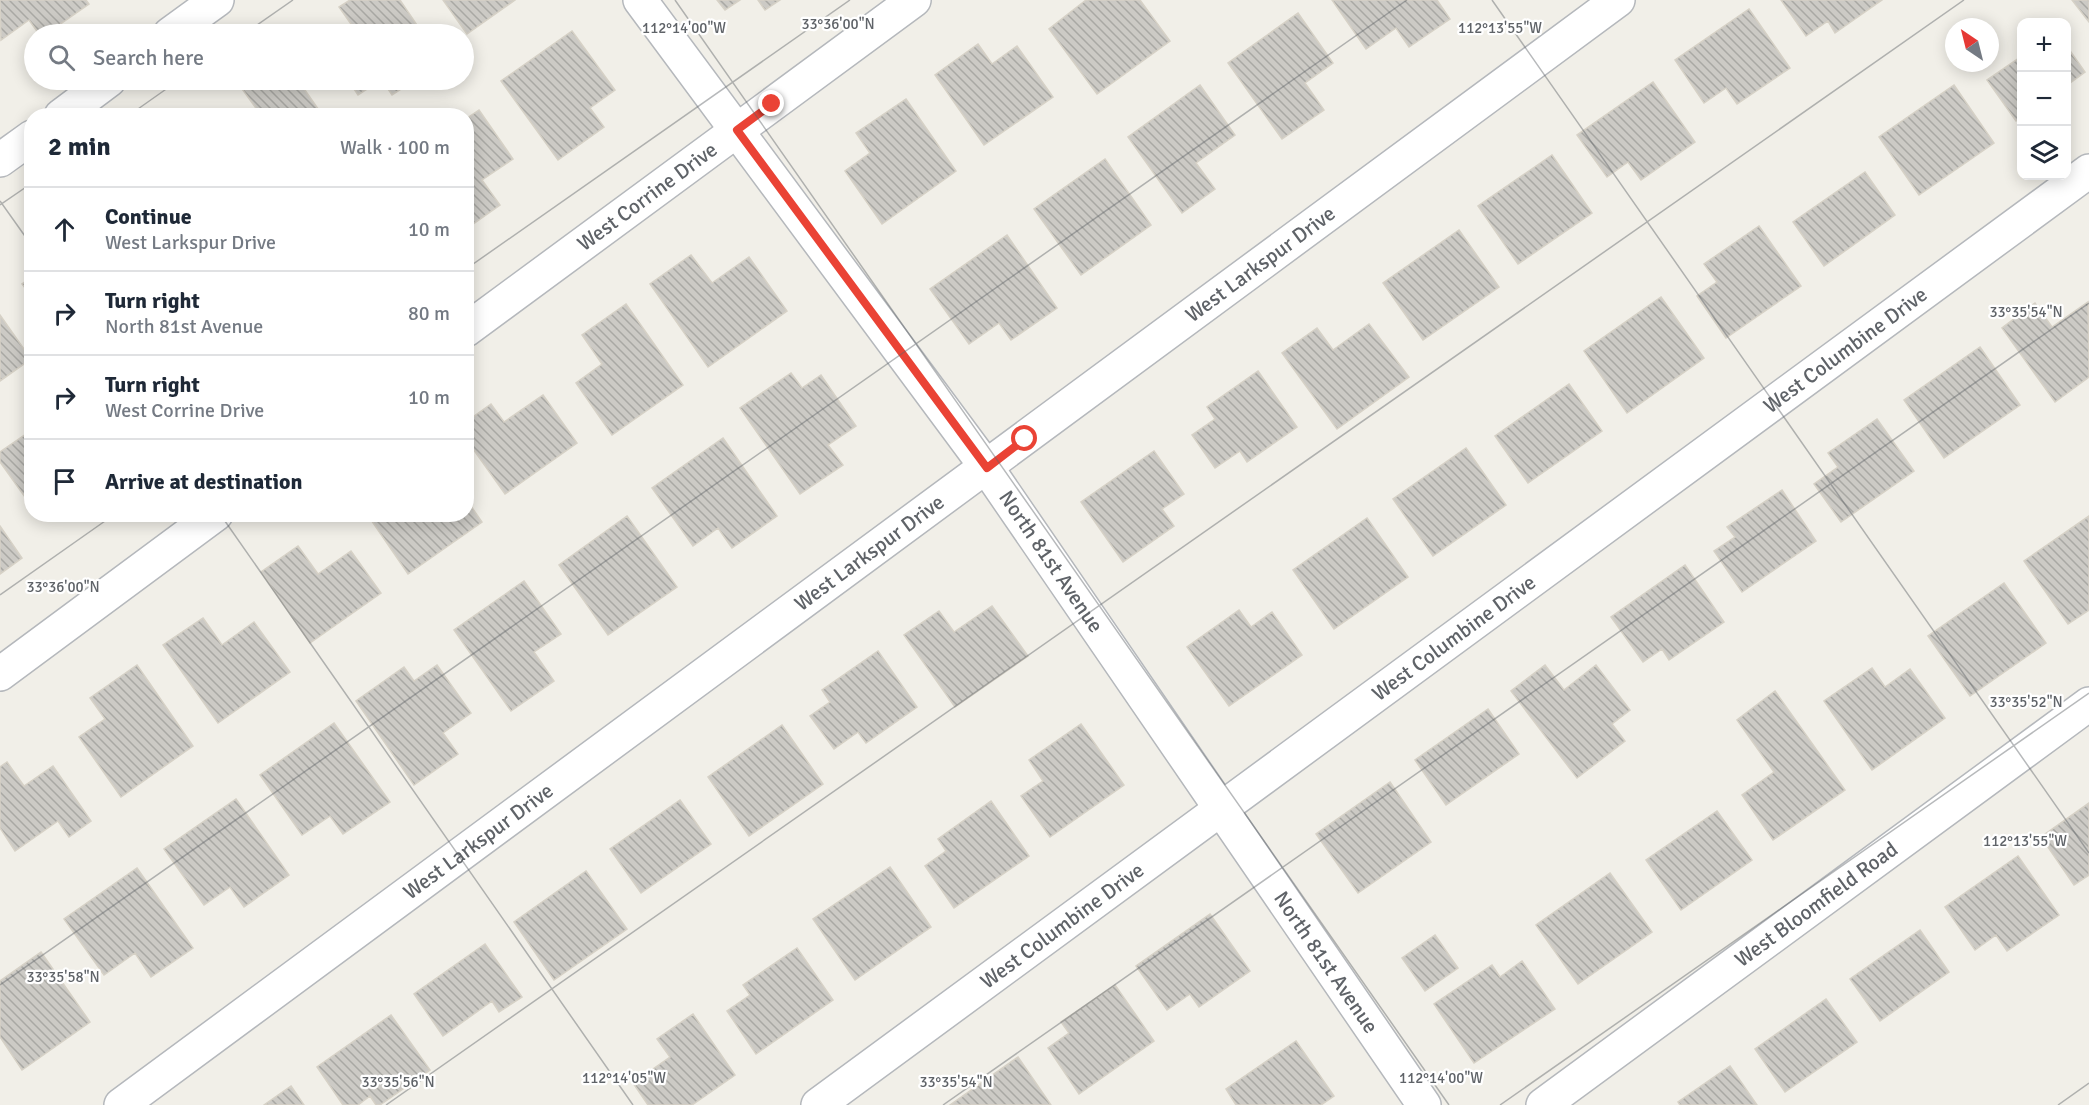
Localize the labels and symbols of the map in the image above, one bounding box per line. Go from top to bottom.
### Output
text: 33°36'00"N [801,15,875,33]
north arrow [1945,18,1999,72]
text: 112°14'00"W [642,19,726,37]
text: 112°13'55"W [1458,19,1542,37]
route end [758,90,784,116]
street label: West Corrine Drive [572,136,722,257]
street label: West Larkspur Drive [1180,200,1340,328]
street label: West Columbine Drive [1758,281,1932,419]
text: 33°35'54"N [1989,303,2063,321]
route start [1011,425,1037,451]
street label: North 81st Avenue [993,486,1109,637]
street label: West Larkspur Drive [789,489,949,616]
street label: West Columbine Drive [1367,569,1541,707]
text: 33°36'00"N [26,578,100,596]
text: 33°35'52"N [1989,693,2063,711]
street label: West Larkspur Drive [398,778,558,905]
text: 112°13'55"W [1983,832,2067,850]
street label: West Bloomfield Road [1730,836,1903,973]
street label: West Columbine Drive [975,857,1149,994]
street label: North 81st Avenue [1268,886,1384,1038]
text: 33°35'58"N [26,968,100,986]
text: 112°14'05"W [582,1069,666,1087]
text: 112°14'00"W [1399,1069,1483,1087]
text: 33°35'56"N [361,1073,435,1091]
text: 33°35'54"N [919,1073,993,1091]

